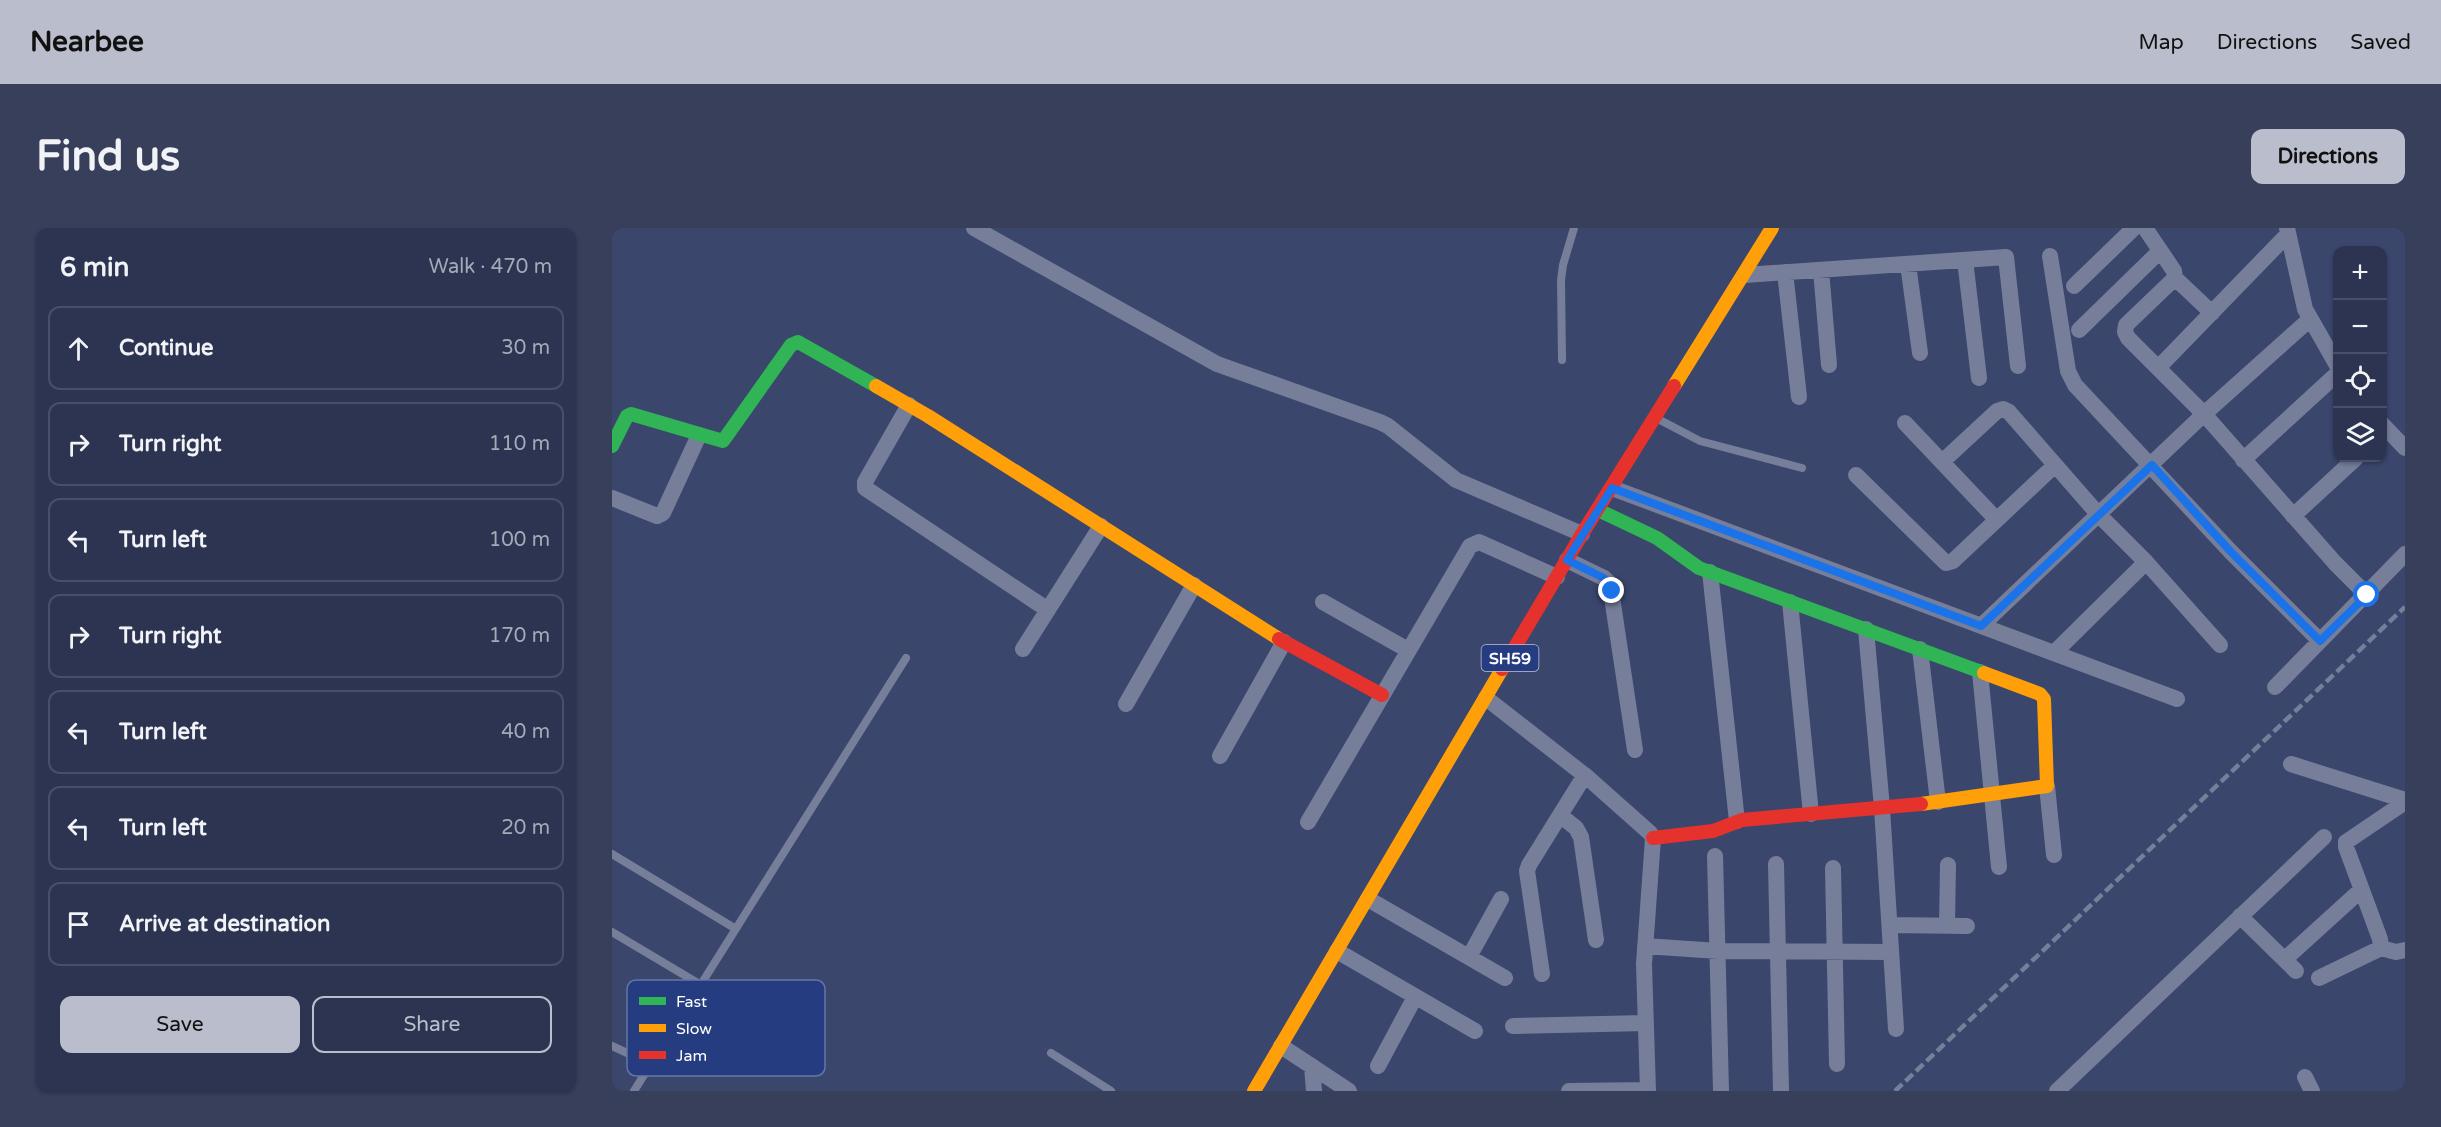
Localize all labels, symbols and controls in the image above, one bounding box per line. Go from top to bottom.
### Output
text: Nearbee [30,25,144,59]
text: Map [2138,30,2184,55]
text: Directions [2217,30,2317,55]
text: Saved [2350,30,2411,55]
button: Directions [2251,129,2405,184]
text: Find us [36,131,180,182]
map controls [2333,246,2387,462]
button: + [2333,246,2387,300]
text: 6 min [60,252,129,283]
text: Walk · 470 m [429,255,552,279]
button: − [2333,300,2387,354]
icon: ahead [62,332,95,365]
text: Continue [119,335,214,361]
text: 30 m [501,336,550,360]
button: locate [2333,354,2387,408]
button: layers [2333,408,2387,462]
icon: right [62,428,95,461]
text: Turn right [119,431,221,457]
text: 110 m [489,432,550,456]
icon: left [62,524,95,557]
text: Turn left [119,527,207,553]
text: 100 m [489,528,550,552]
route end [1598,577,1624,603]
route start [2353,581,2379,607]
icon: right [62,620,95,653]
text: Turn right [119,623,221,649]
text: 170 m [489,624,550,648]
road number: SH59 [1482,645,1538,671]
icon: left [62,716,95,749]
text: Turn left [119,719,207,745]
text: 40 m [501,720,550,744]
icon: left [62,812,95,845]
text: Turn left [119,815,207,841]
text: 20 m [501,816,550,840]
icon: arrive [62,908,95,941]
text: Arrive at destination [119,911,330,937]
legend [627,980,825,1076]
text: Fast [676,992,707,1012]
button: Save [60,996,300,1053]
button: Share [312,996,552,1053]
text: Slow [676,1019,712,1039]
text: Jam [676,1046,707,1066]

